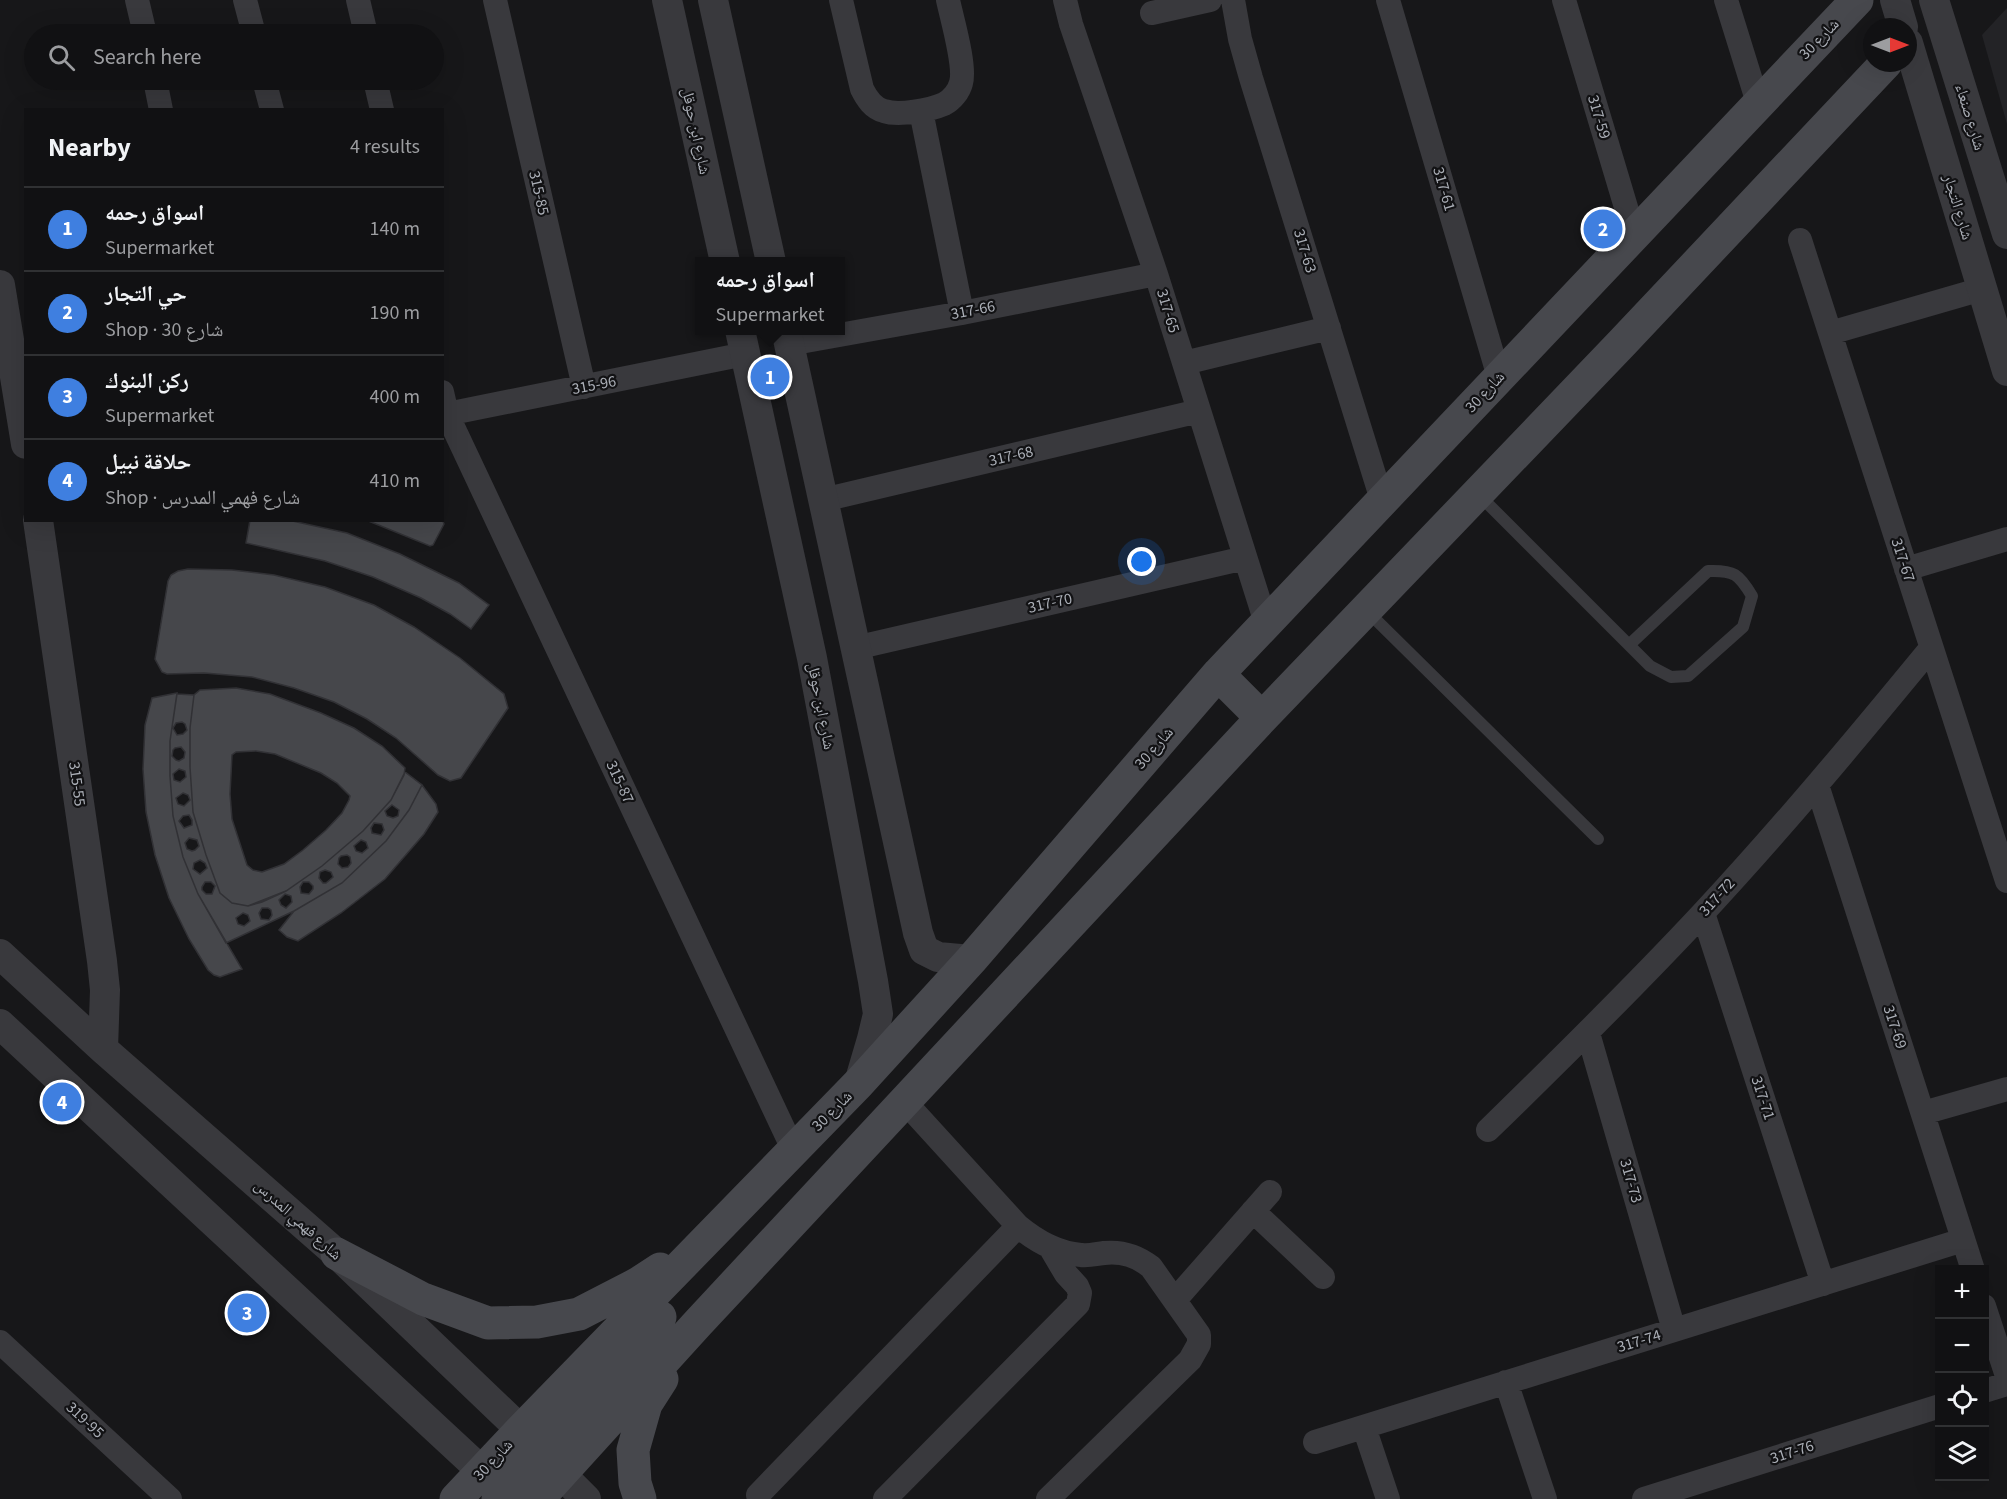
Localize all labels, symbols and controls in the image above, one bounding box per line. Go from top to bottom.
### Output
street label: شارع 30 [1794,14,1844,64]
north arrow [1863,18,1917,72]
search box [24,24,444,90]
icon: search [45,41,78,74]
text: Search here [93,41,201,73]
street label: شارع صنعاء [1949,81,1991,153]
street label: شارع ابن حوقل [676,86,716,176]
street label: 317-59 [1582,92,1616,142]
text: Nearby [48,129,131,166]
text: 4 results [350,133,420,161]
street label: 317-61 [1427,164,1461,214]
street label: 315-85 [523,169,555,217]
street label: شارع التجار [1937,171,1978,242]
text: اسواق رحمه [105,197,204,229]
pin: 2 [1584,206,1622,252]
text: 1 [62,215,73,243]
text: 140 m [370,215,420,243]
street label: 317-63 [1288,226,1322,276]
text: Supermarket [105,234,214,262]
popup [695,257,845,335]
text: اسواق رحمه [715,264,815,296]
text: حي التجار [105,278,187,310]
street label: 317-65 [1151,286,1185,336]
street label: 317-66 [949,295,997,325]
text: 2 [62,299,73,327]
text: 190 m [370,299,420,327]
text: Supermarket [715,301,825,329]
text: Shop · شارع 30 [105,316,223,344]
pin: 1 [750,354,790,400]
text: ركن البنوك [105,365,189,397]
street label: شارع 30 [1460,366,1510,418]
street label: 315-96 [570,370,618,400]
text: 3 [62,383,73,411]
text: 400 m [370,383,420,411]
text: Supermarket [105,402,214,430]
street label: 317-68 [987,440,1035,472]
text: حلاقة نبيل [105,446,191,478]
text: 4 [62,467,73,495]
text: 410 m [370,467,420,495]
text: Shop · شارع فهمي المدرس [105,484,300,512]
street label: 317-67 [1886,535,1920,585]
your location [1127,547,1156,576]
street label: 317-70 [1026,587,1074,619]
street label: شارع ابن حوقل [802,661,840,751]
street label: شارع 30 [1129,722,1179,774]
street label: 315-87 [601,757,639,807]
street label: 315-55 [63,760,91,808]
street label: 317-72 [1694,873,1740,921]
street label: 317-69 [1878,1002,1912,1052]
street label: 317-71 [1746,1073,1780,1123]
pin: 4 [42,1080,82,1124]
street label: شارع 30 [807,1086,857,1136]
street label: 317-73 [1614,1156,1648,1206]
street label: شارع فهمي المدرس [249,1175,347,1266]
map controls [1935,1265,1989,1481]
button: + [1935,1265,1989,1319]
pin: 3 [228,1290,266,1336]
button: − [1935,1319,1989,1373]
street label: 317-74 [1614,1324,1664,1358]
button: locate [1935,1373,1989,1427]
street label: 319-95 [61,1397,109,1443]
button: layers [1935,1427,1989,1481]
street label: شارع 30 [468,1434,518,1486]
street label: 317-76 [1767,1435,1817,1469]

